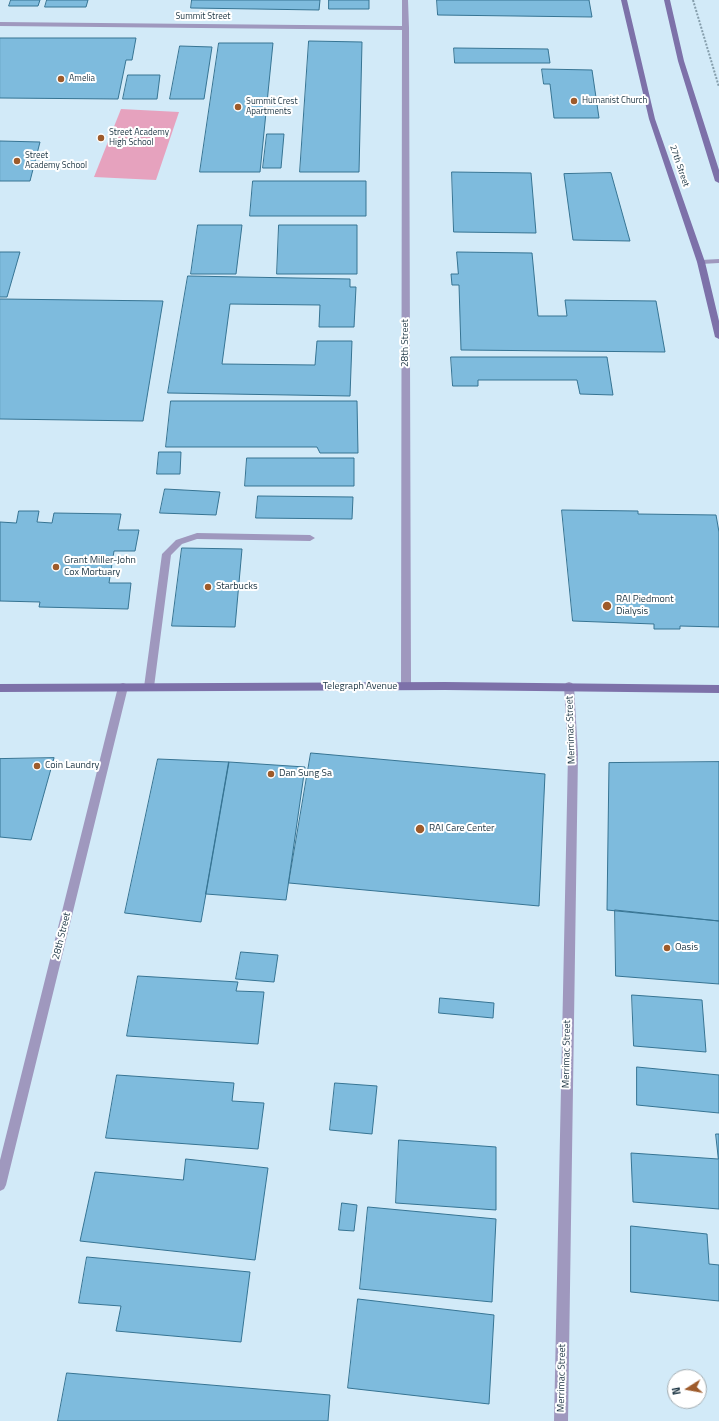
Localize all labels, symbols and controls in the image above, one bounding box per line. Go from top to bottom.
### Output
street label: Summit Street [175,12,231,22]
marker: Amelia [56,74,66,84]
place label: Amelia [69,74,95,84]
marker: Humanist Church [569,96,579,106]
place label: Humanist Church [582,96,647,106]
place label: Summit Crest Apartments [246,97,298,118]
marker: Summit Crest Apartments [233,102,243,112]
place label: Street Academy High School [109,128,169,149]
marker: Street Academy High School [96,133,106,143]
street label: 27th Street [667,144,691,188]
place label: Street Academy School [25,151,87,172]
marker: Street Academy School [12,156,22,166]
street label: 28th Street [400,319,412,367]
place label: Grant Miller-John Cox Mortuary [64,555,136,578]
marker: Grant Miller-John Cox Mortuary [51,562,61,572]
place label: Starbucks [216,581,258,593]
marker: Starbucks [203,582,213,592]
place label: RAI Piedmont Dialysis [616,594,674,618]
marker: RAI Piedmont Dialysis [601,600,613,612]
street label: Telegraph Avenue [323,681,397,693]
street label: Merrimac Street [564,696,578,764]
place label: Coin Laundry [45,760,99,772]
marker: Coin Laundry [32,761,42,771]
place label: Dan Sung Sa [279,768,332,780]
marker: Dan Sung Sa [266,769,276,779]
marker: RAI Care Center [414,823,426,835]
place label: RAI Care Center [429,823,495,835]
street label: 28th Street [50,911,74,961]
place label: Oasis [675,942,698,954]
marker: Oasis [662,943,672,953]
street label: Merrimac Street [560,1020,574,1088]
street label: Merrimac Street [555,1344,569,1412]
north arrow [667,1369,707,1409]
text: N [668,1386,685,1396]

